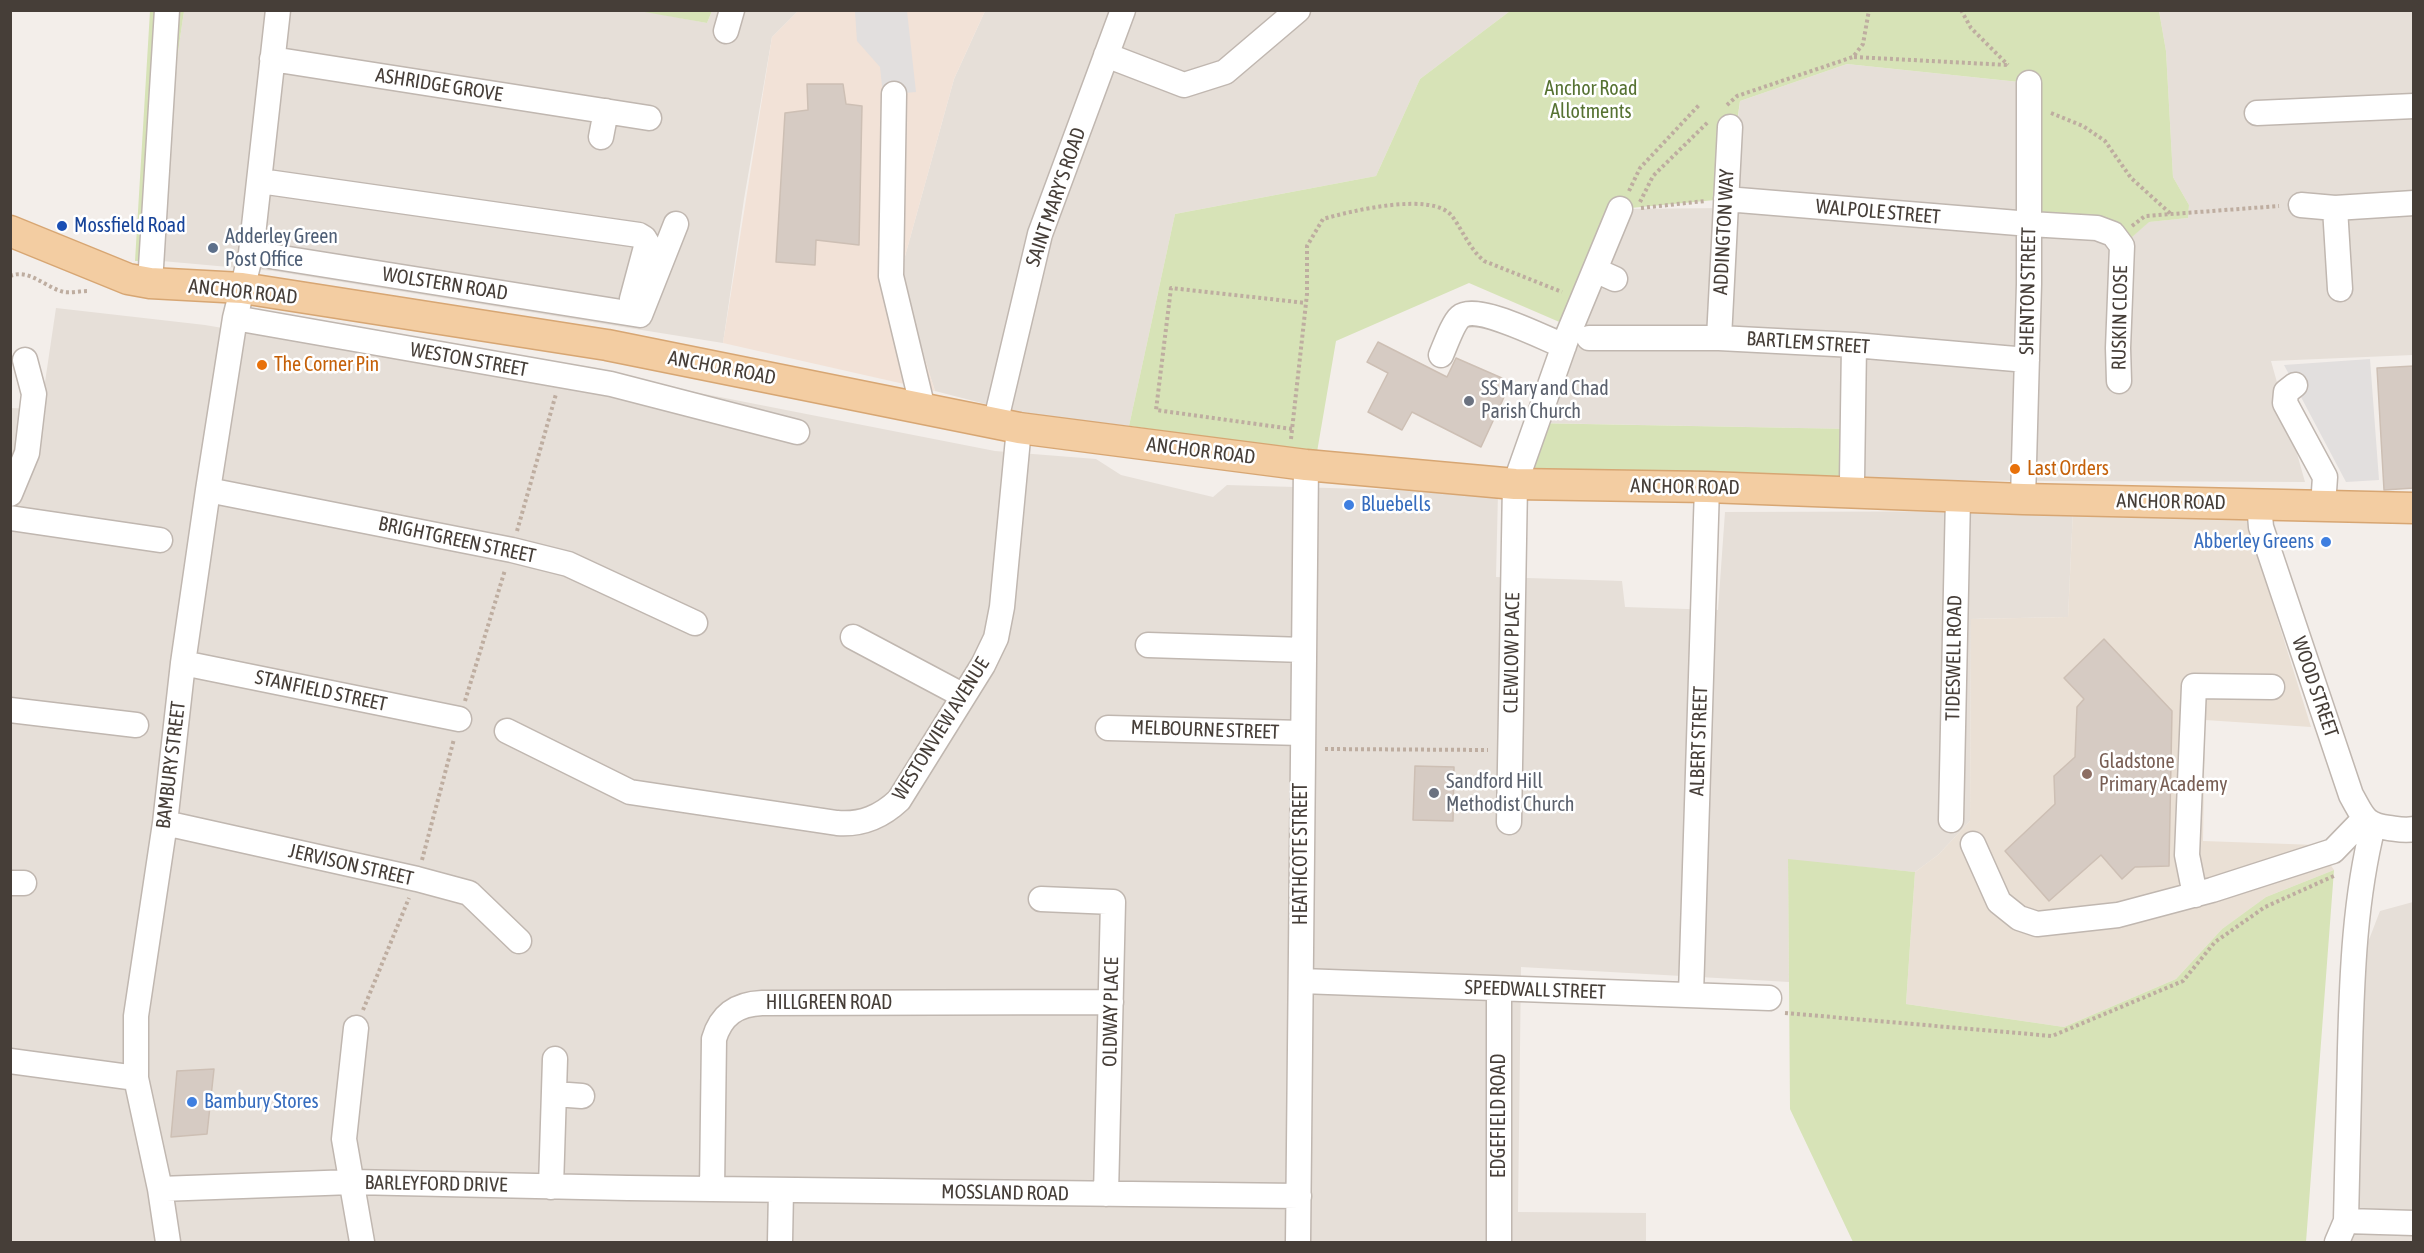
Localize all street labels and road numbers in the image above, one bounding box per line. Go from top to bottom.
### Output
street label: ASHRIDGE GROVE [374,63,504,107]
street label: SAINT MARY'S ROAD [1021,124,1091,270]
street label: ADDINGTON WAY [1709,168,1739,296]
street label: WALPOLE STREET [1815,195,1941,229]
street label: SHENTON STREET [2015,227,2041,355]
street label: WOLSTERN ROAD [381,262,509,306]
street label: RUSKIN CLOSE [2107,266,2133,370]
street label: ANCHOR ROAD [187,274,299,310]
street label: BARTLEM STREET [1746,327,1870,359]
street label: WESTON STREET [408,338,530,382]
street label: ANCHOR ROAD [666,346,778,390]
street label: ANCHOR ROAD [1145,432,1257,470]
street label: ANCHOR ROAD [1630,474,1740,500]
street label: ANCHOR ROAD [2116,489,2226,515]
street label: BRIGHTGREEN STREET [376,512,538,568]
street label: CLEWLOW PLACE [1499,592,1525,714]
street label: TIDESWELL ROAD [1941,595,1967,721]
street label: WOOD STREET [2287,634,2343,740]
street label: WESTONVIEW AVENUE [887,653,995,805]
street label: STANFIELD STREET [253,665,389,717]
street label: ALBERT STREET [1685,686,1713,796]
street label: BAMBURY STREET [151,700,191,830]
street label: MELBOURNE STREET [1130,715,1280,745]
street label: HEATHCOTE STREET [1289,783,1313,925]
street label: JERVISON STREET [286,839,416,891]
street label: OLDWAY PLACE [1098,957,1124,1067]
street label: SPEEDWALL STREET [1464,976,1606,1004]
street label: HILLGREEN ROAD [766,991,892,1015]
street label: EDGEFIELD ROAD [1487,1054,1511,1178]
street label: BARLEYFORD DRIVE [364,1171,508,1197]
street label: MOSSLAND ROAD [941,1180,1069,1206]

